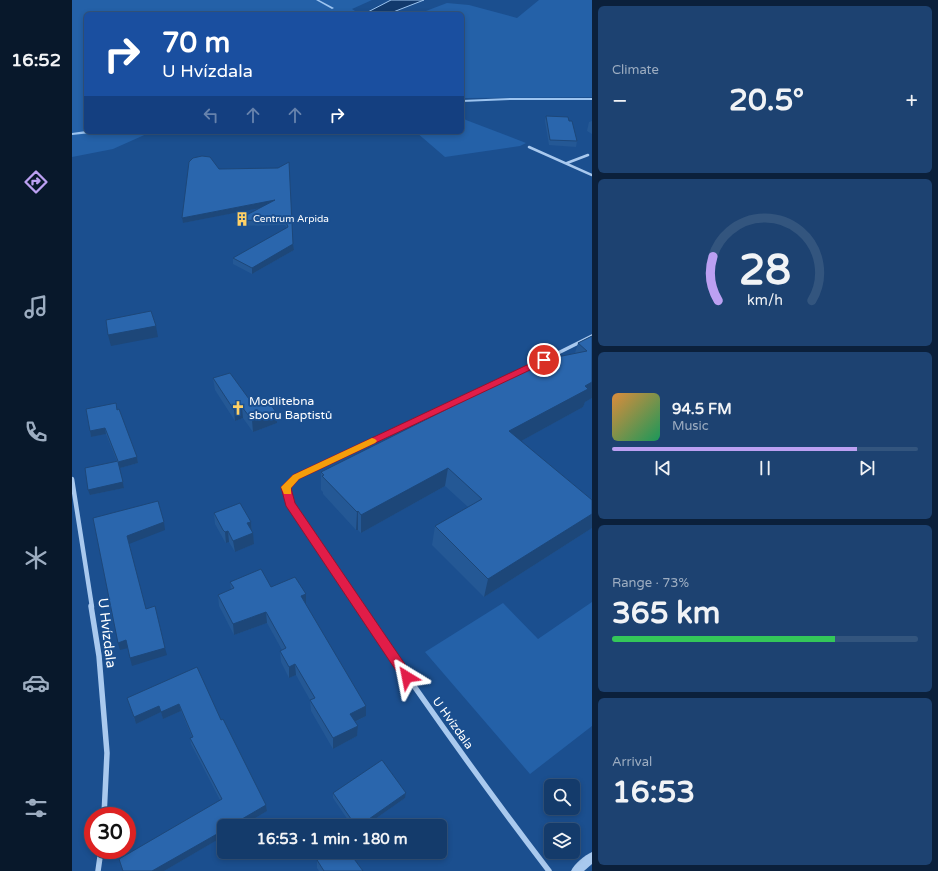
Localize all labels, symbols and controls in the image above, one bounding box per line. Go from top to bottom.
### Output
text: 70 m [162,26,230,60]
icon: right [96,28,148,80]
text: 16:52 [11,49,61,71]
text: U Hvízdala [162,60,253,82]
text: Climate [612,62,659,78]
text: 20.5° [729,82,804,119]
text: − [612,88,628,114]
text: + [906,88,918,114]
icon: left [200,104,222,126]
icon: ahead [242,104,264,126]
icon: ahead [284,104,306,126]
icon: right [326,104,348,126]
icon: directions [22,168,50,196]
building icon: Centrum Arpida [234,211,250,227]
place label: Centrum Arpida [253,213,329,225]
text: 28 [739,245,791,295]
text: km/h [747,291,783,308]
icon: music [22,293,50,321]
pin [527,343,561,377]
icon: arrive [533,349,555,371]
place label: Modlitebna sboru Baptistů [249,394,332,422]
church icon: Modlitebna sboru Baptistů [230,400,246,416]
text: 94.5 FM [672,400,732,418]
icon: phone [22,418,50,446]
text: Music [672,418,709,434]
icon: previous [652,457,674,479]
icon: pause [754,457,776,479]
icon: next [856,457,878,479]
icon: climate [22,544,50,572]
text: Range · 73% [612,575,689,591]
text: 365 km [612,595,720,632]
street label: U Hvízdala [94,597,120,669]
position arrow [386,656,428,698]
icon: car [22,669,50,697]
street label: U Hvízdala [430,694,476,752]
text: Arrival [612,754,652,770]
text: 16:53 [612,774,695,811]
map controls [544,779,580,859]
button: search [544,779,580,815]
icon: filters [22,794,50,822]
speed limit sign: 30 [84,807,136,859]
button: layers [544,823,580,859]
text: 16:53 · 1 min · 180 m [257,830,407,848]

